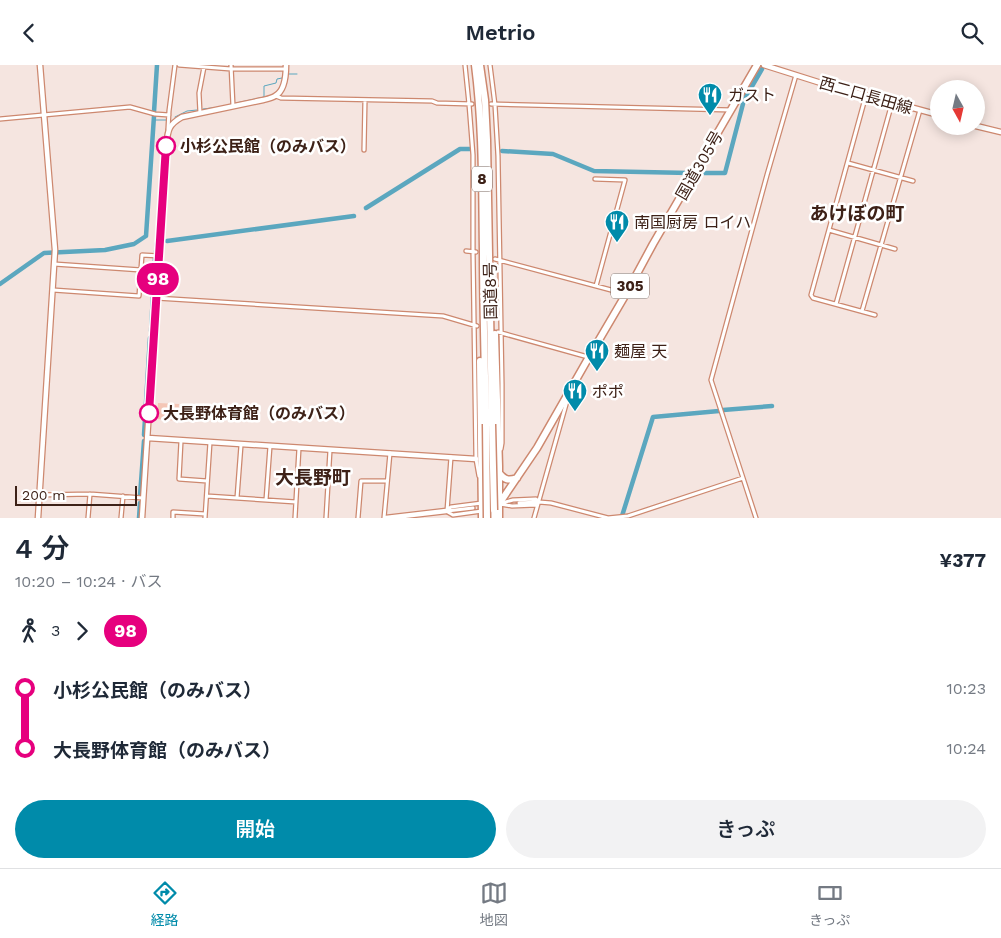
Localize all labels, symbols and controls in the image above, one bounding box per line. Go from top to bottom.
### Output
icon: back [15,19,43,47]
icon: search [958,19,986,47]
text: Metrio [465,20,536,45]
street label: 西二口長田線 [817,73,915,118]
north arrow [930,80,985,135]
map controls [930,80,985,135]
restaurant icon: ガスト [697,82,723,116]
place label: ガスト [728,86,776,105]
street label: 国道305号 [672,127,727,203]
marker: 小杉公民館（のみバス） [156,136,176,156]
place label: 小杉公民館（のみバス） [180,137,356,156]
road number: 8 [472,167,492,191]
district label: あけぼの町 [809,202,905,225]
restaurant icon: 南国厨房 ロイハ [604,209,630,243]
place label: 南国厨房 ロイハ [634,213,751,232]
street label: 国道8号 [480,262,501,320]
line badge: 98 [136,263,180,295]
text: 98 [147,268,169,289]
road number: 305 [611,273,649,299]
restaurant icon: 麺屋 天 [584,338,610,372]
place label: 麺屋 天 [614,342,667,361]
restaurant icon: ポポ [562,378,588,412]
place label: ポポ [592,382,624,401]
marker: 大長野体育館（のみバス） [139,403,159,423]
place label: 大長野体育館（のみバス） [163,404,355,423]
district label: 大長野町 [275,466,351,489]
scale bar [15,483,138,506]
text: 200 m [22,487,66,503]
text: 4 分 [15,532,69,565]
text: ¥377 [940,549,986,572]
text: 10:20 – 10:24 · バス [15,572,163,591]
icon: walk [15,617,43,645]
icon: forward [68,617,96,645]
text: 98 [114,620,137,641]
text: 3 [51,621,60,640]
text: 小杉公民館（のみバス） [53,679,262,702]
text: 10:23 [946,679,986,698]
text: 大長野体育館（のみバス） [53,739,281,762]
text: 10:24 [946,739,986,758]
button: 開始 [15,800,496,858]
button: きっぷ [506,800,986,858]
tab: 経路 [151,879,179,929]
tab: 地図 [480,879,508,929]
tab: きっぷ [809,879,850,929]

